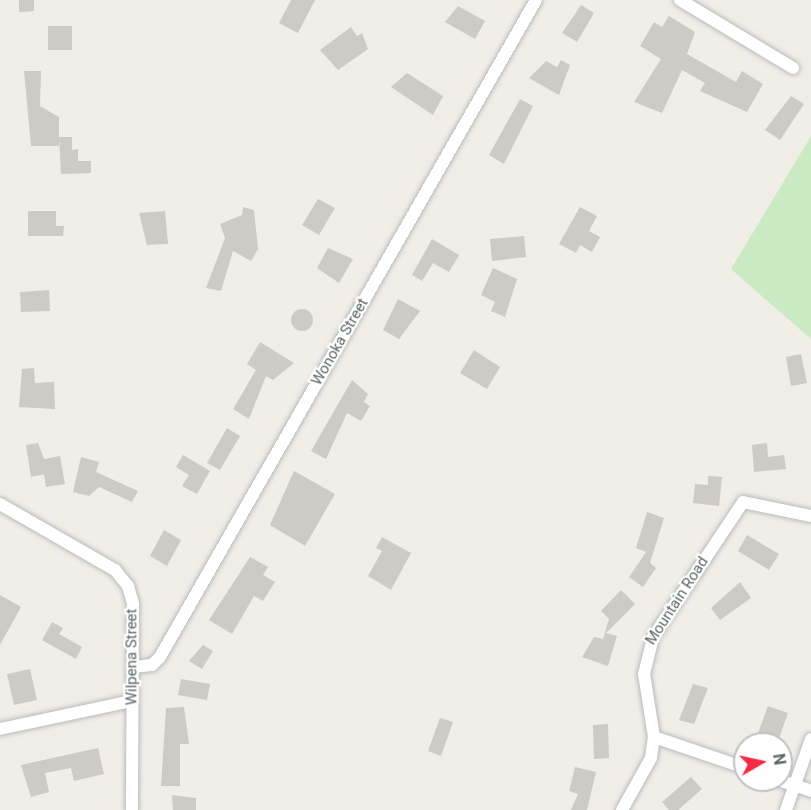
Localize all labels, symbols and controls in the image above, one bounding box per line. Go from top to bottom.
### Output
street label: Wonoka Street [308,295,372,389]
street label: Mountain Road [642,554,712,648]
street label: Wilpena Street [123,609,141,705]
north arrow [733,732,793,792]
text: N [769,752,790,766]

